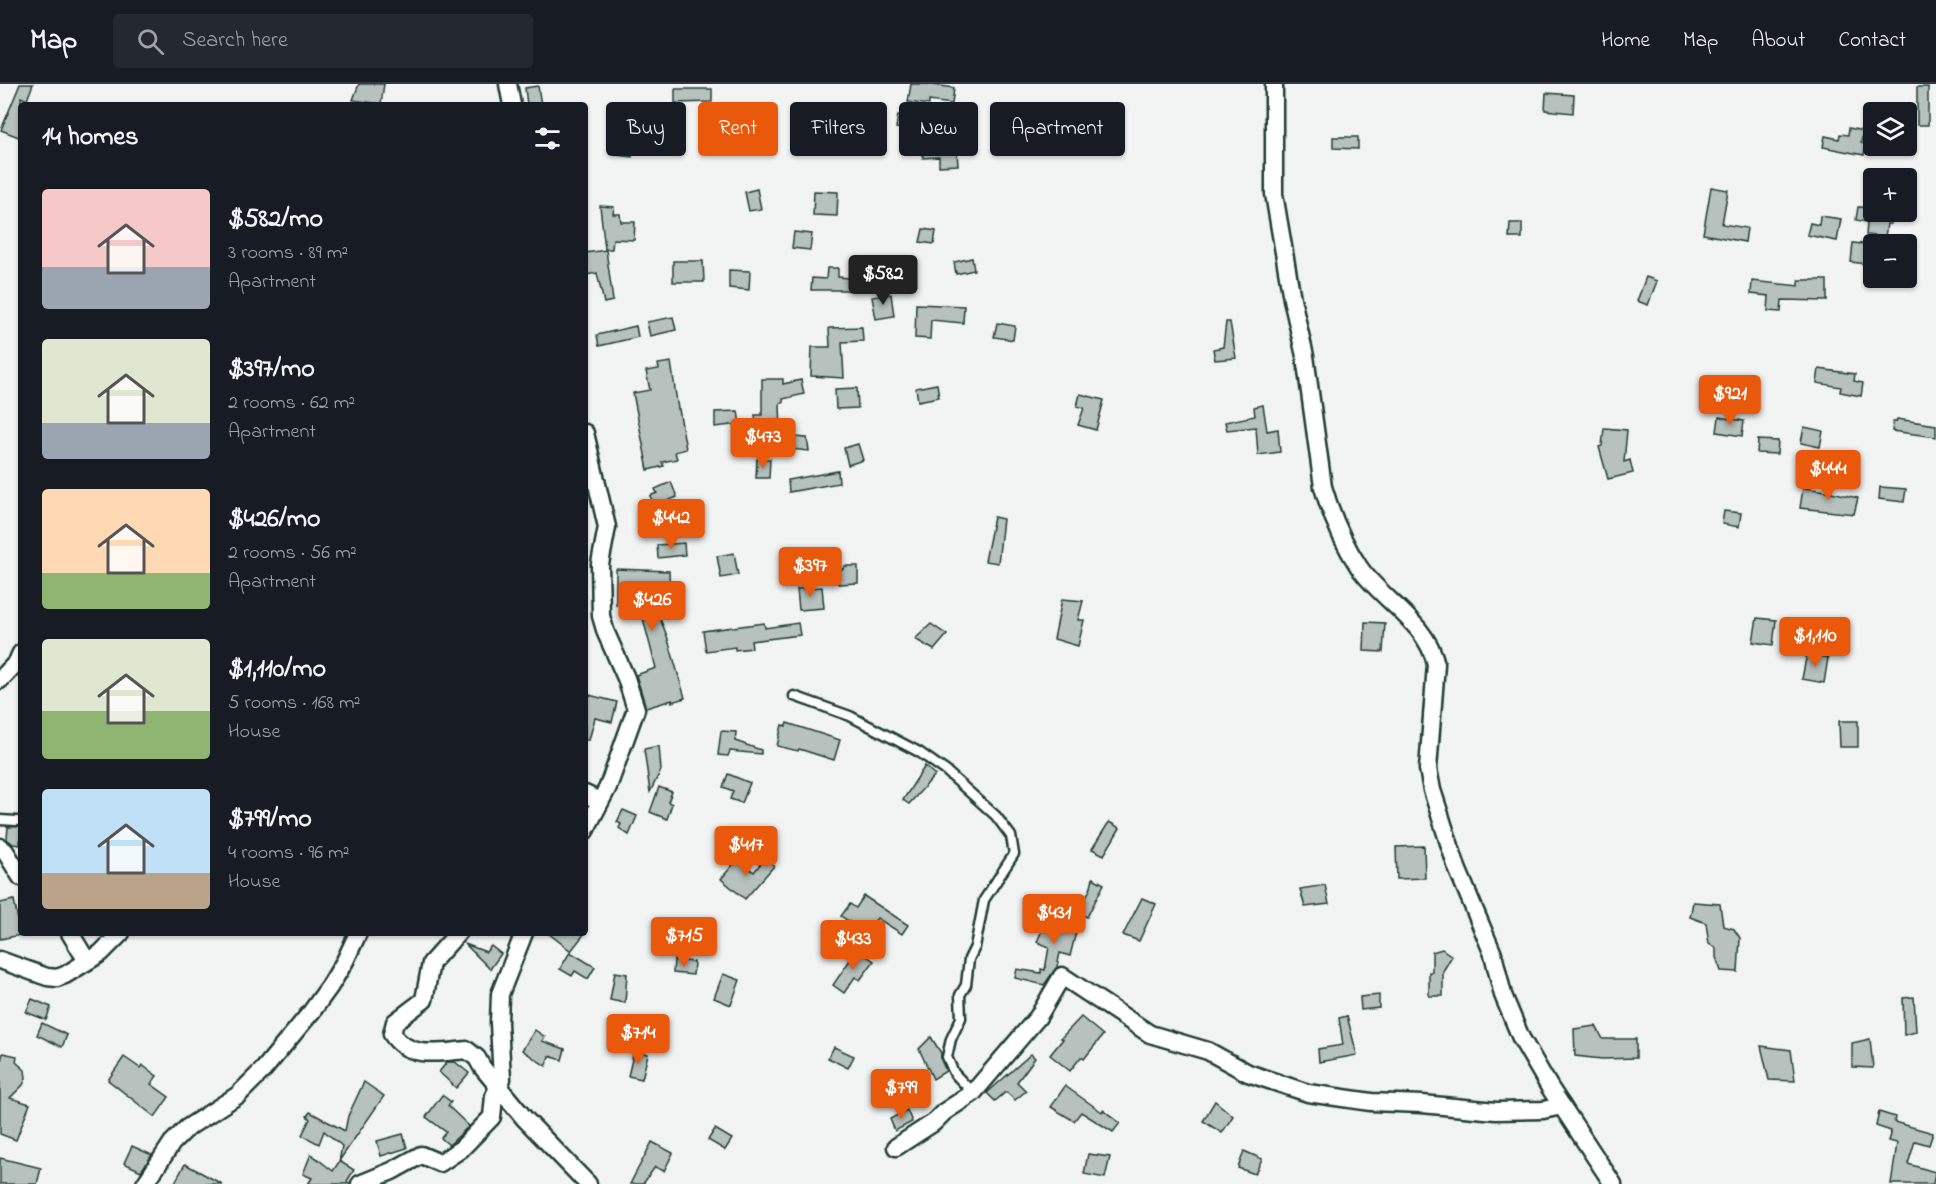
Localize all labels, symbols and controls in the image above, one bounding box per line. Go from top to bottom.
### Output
search box [113,14,533,68]
text: Map [30,21,77,62]
icon: search [134,25,167,58]
text: Search here [182,25,288,57]
text: Home [1601,26,1650,56]
text: Map [1683,26,1718,56]
text: About [1751,26,1805,56]
text: Contact [1838,26,1906,56]
chip: Buy [606,102,686,156]
chip: Rent [698,102,778,156]
chip: Filters [790,102,887,156]
chip: New [899,102,978,156]
chip: Apartment [990,102,1125,156]
map controls [1863,102,1917,288]
button: layers [1863,102,1917,156]
text: 14 homes [42,119,138,157]
icon: filters [531,122,564,155]
button: + [1863,168,1917,222]
text: $582/mo [228,201,323,239]
icon: home [90,213,162,285]
button: − [1863,234,1917,288]
text: 3 rooms · 89 m² [228,239,348,268]
pin: $582 [847,255,919,306]
text: $582 [863,260,903,289]
text: Apartment [228,268,316,297]
text: $397/mo [228,351,315,389]
icon: home [90,363,162,435]
pin: $921 [1694,375,1766,426]
text: $921 [1713,380,1747,409]
text: 2 rooms · 62 m² [228,389,355,418]
text: Apartment [228,418,316,447]
pin: $473 [727,418,799,469]
text: $473 [745,423,781,452]
pin: $444 [1792,450,1864,501]
text: $444 [1810,455,1846,484]
pin: $442 [635,499,707,550]
text: $426/mo [228,501,321,539]
text: $442 [652,504,690,533]
icon: home [90,513,162,585]
text: 2 rooms · 56 m² [228,539,357,568]
pin: $397 [774,547,846,598]
text: $397 [793,552,827,581]
text: Apartment [228,568,316,597]
pin: $426 [616,581,688,632]
text: $426 [632,586,672,615]
pin: $1,110 [1766,617,1864,668]
text: $1,110 [1793,622,1837,651]
text: $1,110/mo [228,651,326,689]
icon: home [90,663,162,735]
text: 5 rooms · 168 m² [228,689,361,718]
text: House [228,718,281,747]
text: $799/mo [228,801,312,839]
icon: home [90,813,162,885]
pin: $417 [710,826,782,877]
text: $417 [729,831,763,860]
text: 4 rooms · 96 m² [228,839,349,868]
text: House [228,868,281,897]
pin: $431 [1018,894,1090,945]
text: $431 [1037,899,1071,928]
pin: $715 [648,917,720,968]
pin: $433 [817,920,889,971]
text: $715 [665,922,703,951]
text: $433 [835,925,871,954]
pin: $714 [602,1014,674,1065]
text: $714 [621,1019,655,1048]
pin: $799 [865,1069,937,1120]
text: $799 [885,1074,917,1103]

